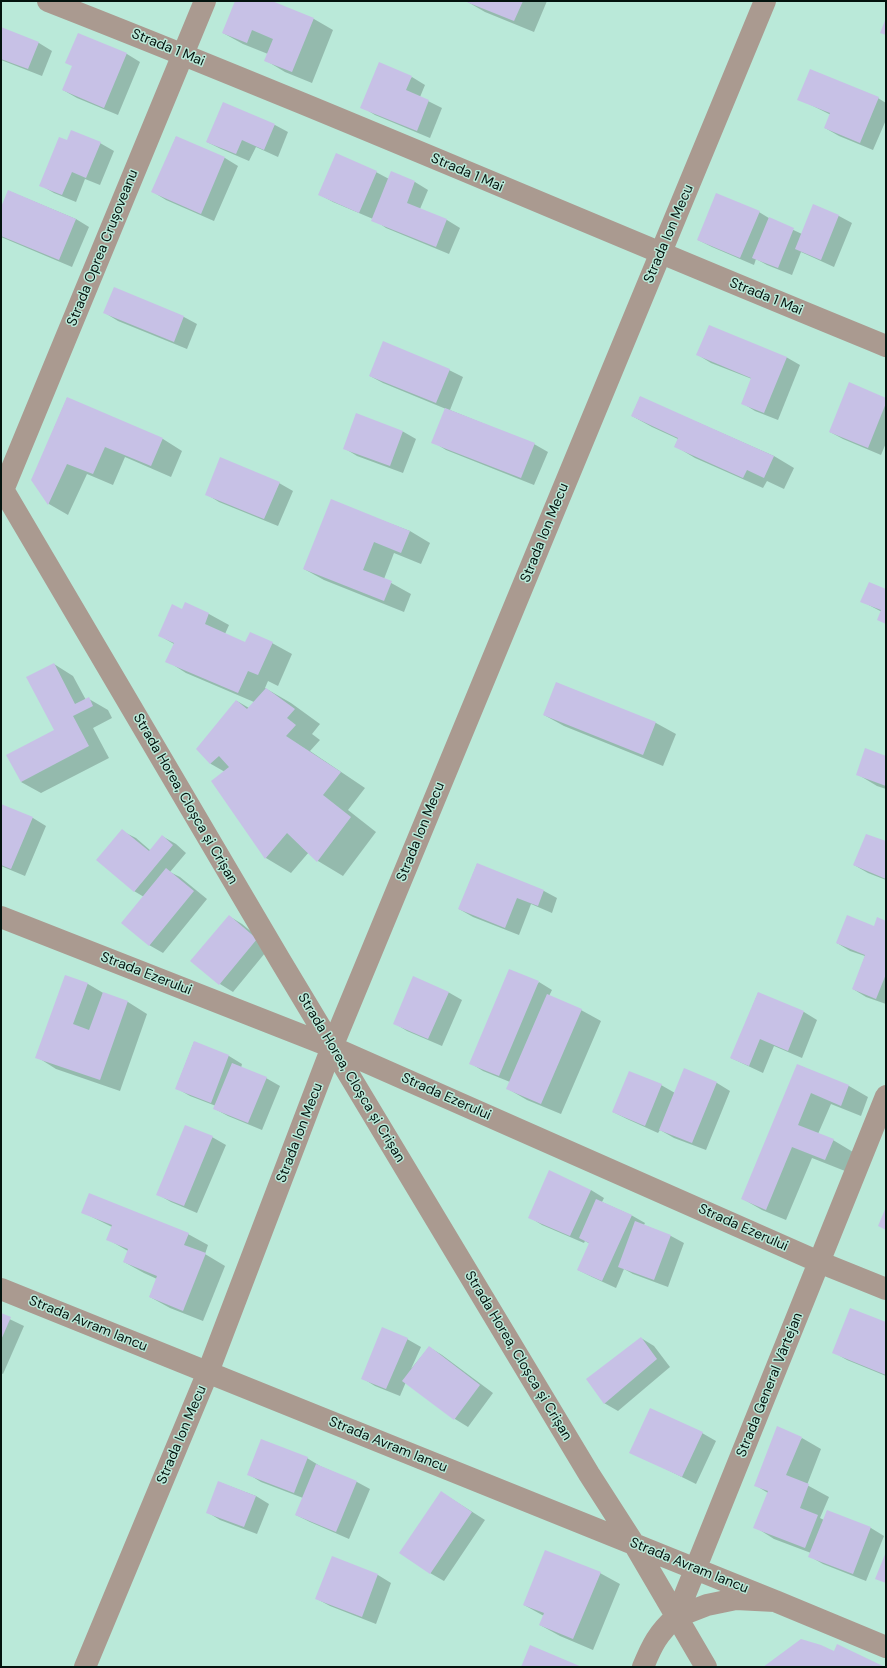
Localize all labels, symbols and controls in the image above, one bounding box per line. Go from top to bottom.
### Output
street label: Strada 1 Mai [129,26,207,70]
street label: Strada 1 Mai [428,150,506,196]
street label: Strada Oprea Crușoveanu [64,167,142,329]
street label: Strada Ion Mecu [641,182,697,286]
street label: Strada 1 Mai [727,275,805,319]
street label: Strada Ion Mecu [517,481,573,585]
street label: Strada Horea, Cloșca și Crișan [129,711,241,887]
street label: Strada Ion Mecu [393,780,449,884]
street label: Strada Ezerului [98,949,194,999]
street label: Strada Horea, Cloșca și Crișan [294,990,408,1166]
street label: Strada Ezerului [399,1070,493,1124]
street label: Strada Ion Mecu [273,1081,327,1185]
street label: Strada Ezerului [696,1201,790,1255]
street label: Strada Horea, Cloșca și Crișan [461,1268,575,1444]
street label: Strada Avram Iancu [26,1293,150,1355]
street label: Strada General Vârtejan [733,1310,807,1460]
street label: Strada Ion Mecu [154,1383,210,1487]
street label: Strada Avram Iancu [326,1414,450,1476]
street label: Strada Avram Iancu [627,1535,751,1597]

